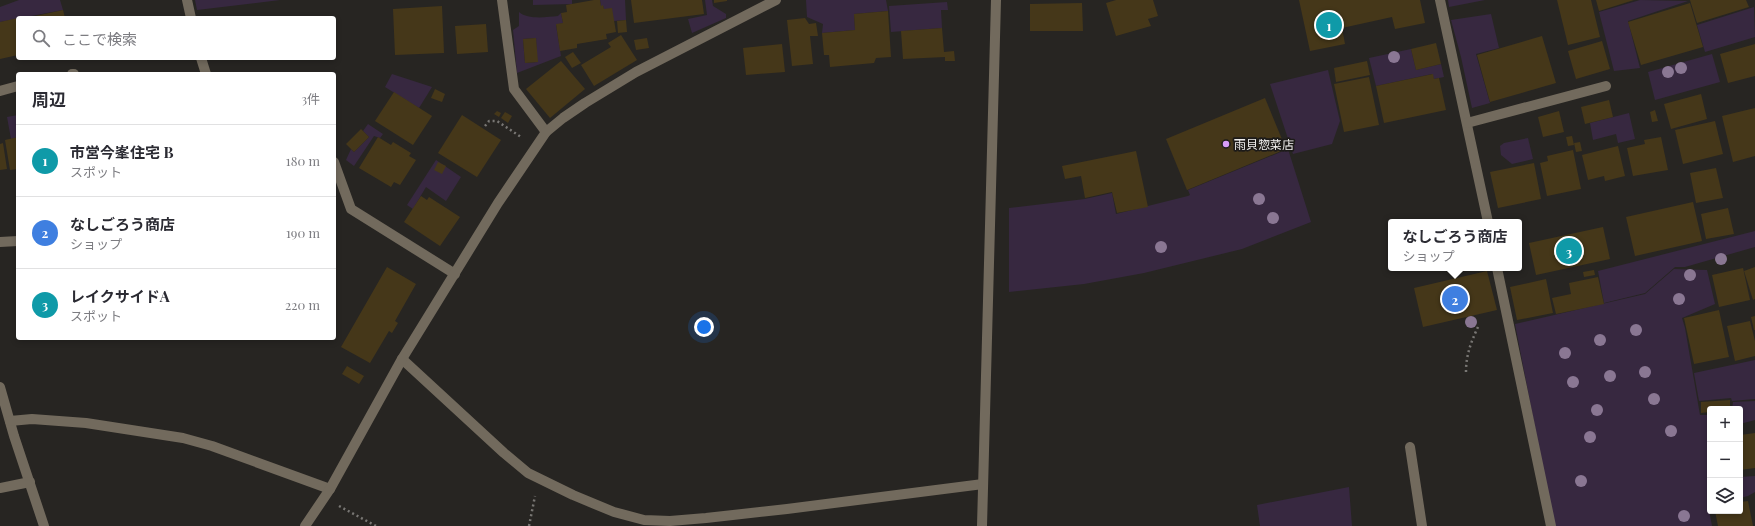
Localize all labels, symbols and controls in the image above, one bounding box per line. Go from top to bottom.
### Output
pin: 1 [1316,10,1342,40]
search box [16,16,336,60]
icon: search [30,27,52,49]
text: ここで検索 [62,29,137,49]
text: 周辺 [32,88,66,110]
text: 3件 [301,90,320,107]
place label: 雨貝惣菜店 [1234,136,1294,152]
marker: 雨貝惣菜店 [1221,139,1231,149]
text: 市営今峯住宅 B [70,142,174,162]
text: 1 [43,152,47,169]
text: 180 m [286,152,320,169]
text: スポット [70,163,122,180]
text: なしごろう商店 [70,214,175,234]
popup [1388,219,1522,271]
text: 2 [42,224,48,241]
text: 190 m [286,224,320,241]
text: なしごろう商店 [1402,226,1508,246]
text: ショップ [70,235,122,252]
pin: 3 [1556,236,1582,266]
text: ショップ [1402,247,1455,264]
pin: 2 [1442,284,1468,314]
text: レイクサイドA [70,286,170,306]
text: 3 [42,296,48,313]
text: 220 m [285,296,320,313]
text: スポット [70,307,122,324]
your location [694,317,714,337]
map controls [1707,406,1743,514]
button: + [1707,406,1743,442]
button: − [1707,442,1743,478]
button: layers [1707,478,1743,514]

